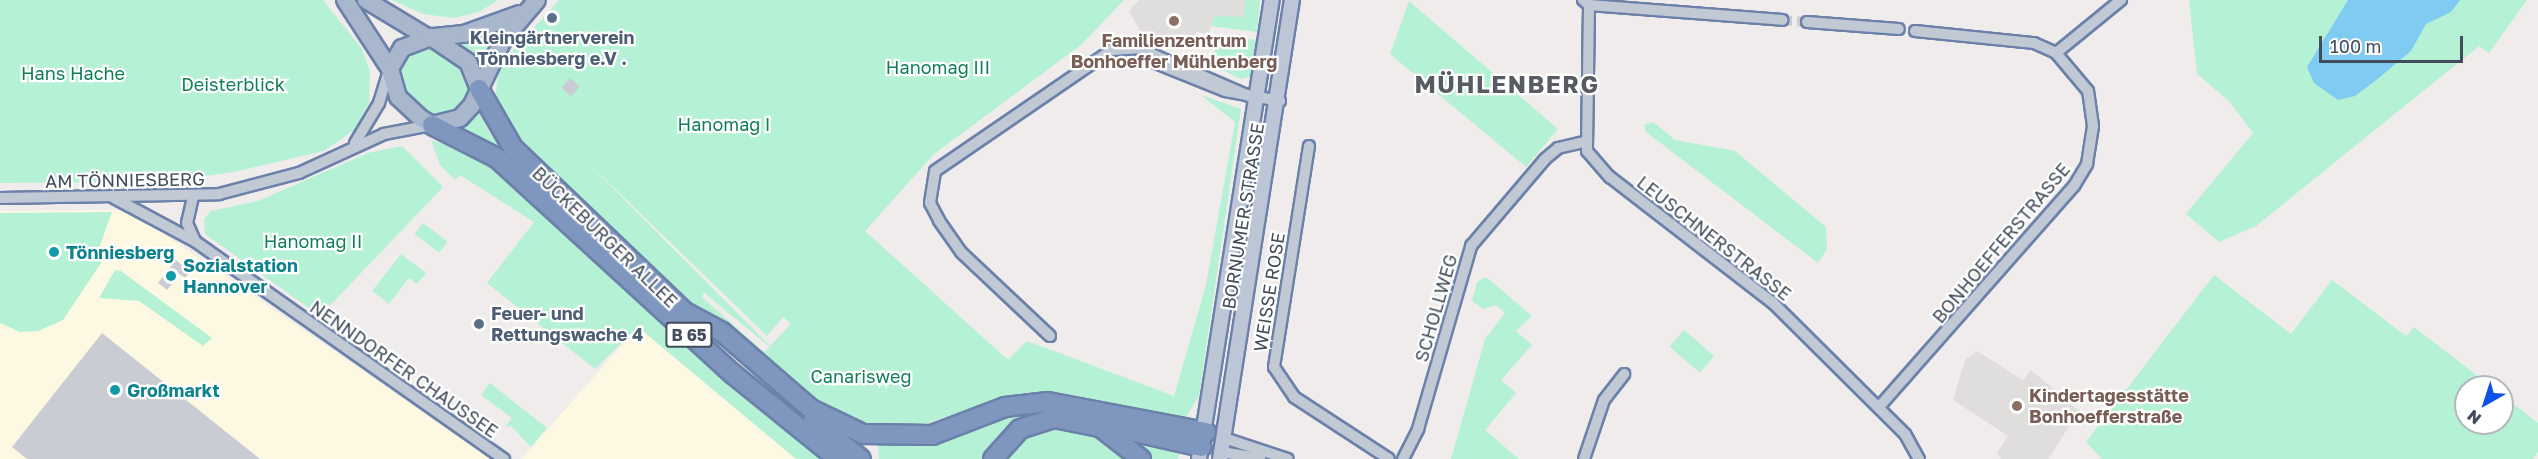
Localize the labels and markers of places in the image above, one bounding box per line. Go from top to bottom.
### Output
marker: Kleingärtnerverein Tönniesberg e.V . [545,11,559,25]
marker: Familienzentrum Bonhoeffer Mühlenberg [1167,14,1181,28]
place label: Kleingärtnerverein Tönniesberg e.V . [470,27,634,70]
place label: Familienzentrum Bonhoeffer Mühlenberg [1071,30,1277,72]
place label: Tönniesberg [66,241,174,263]
marker: Tönniesberg [47,245,61,259]
place label: Sozialstation Hannover [183,255,298,298]
marker: Sozialstation Hannover [164,269,178,283]
place label: Feuer- und Rettungswache 4 [491,303,643,346]
marker: Feuer- und Rettungswache 4 [472,317,486,331]
place label: Großmarkt [127,379,220,401]
marker: Großmarkt [108,383,122,397]
place label: Kindertagesstätte Bonhoefferstraße [2029,385,2189,428]
marker: Kindertagesstätte Bonhoefferstraße [2010,399,2024,413]

